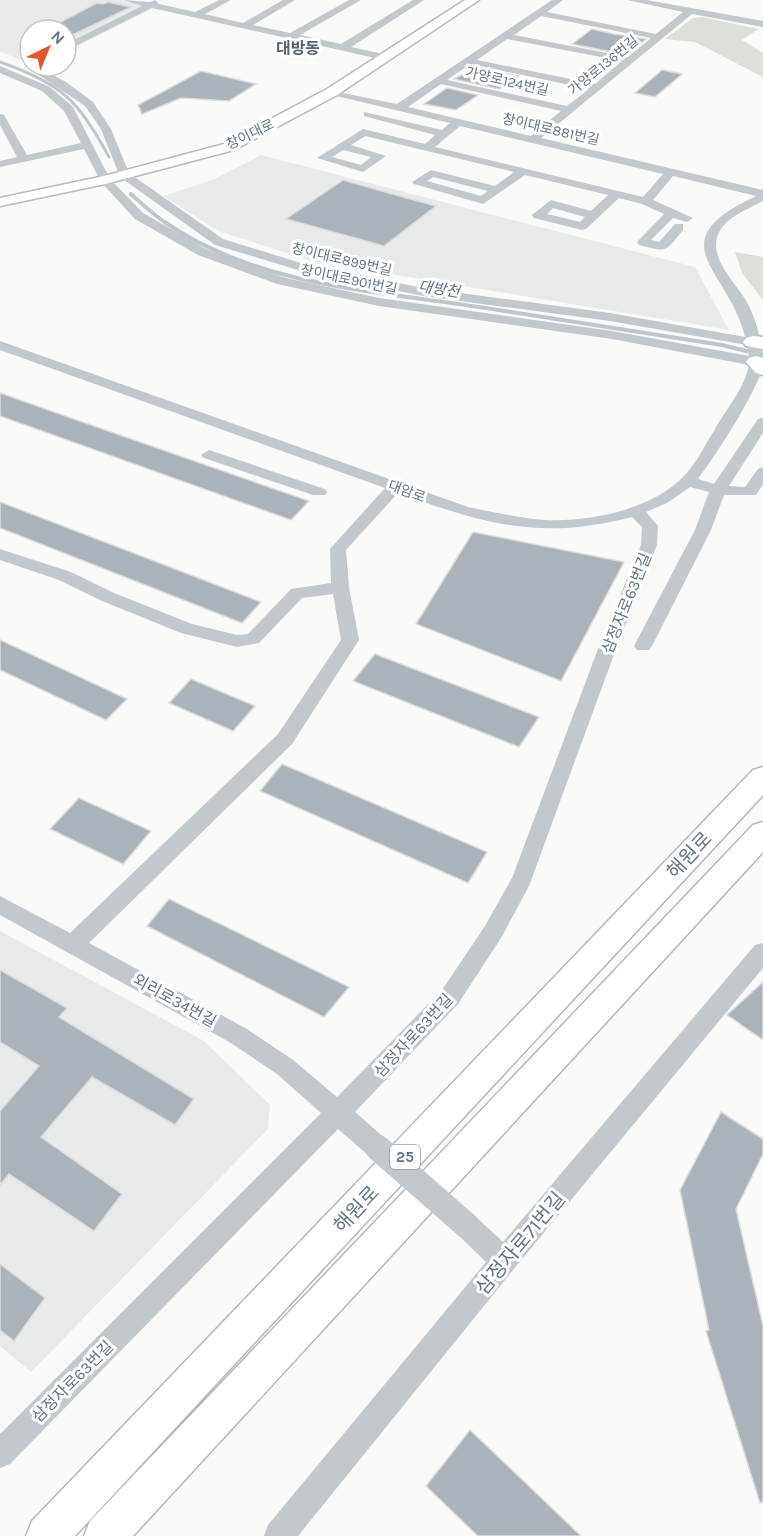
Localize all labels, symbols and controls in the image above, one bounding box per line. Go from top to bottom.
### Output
north arrow [18,18,78,78]
text: N [47,27,69,48]
street label: 가양로136번길 [565,32,642,99]
district label: 대방동 [276,39,320,58]
street label: 가양로124번길 [464,64,550,99]
street label: 창이대로881번길 [501,110,601,149]
street label: 창이대로 [223,115,277,153]
street label: 창이대로899번길 [290,240,394,279]
street label: 창이대로901번길 [299,261,399,298]
water label: 대방천 [417,277,463,301]
street label: 대암로 [386,477,428,506]
street label: 삼정자로63번길 [598,550,655,656]
street label: 해원로 [662,827,717,883]
street label: 외리로34번길 [130,970,220,1031]
street label: 삼정자로63번길 [370,990,457,1081]
road number: 25 [390,1145,420,1169]
street label: 해원로 [329,1181,384,1237]
street label: 삼정자로71번길 [471,1188,570,1299]
street label: 삼정자로63번길 [28,1337,117,1426]

